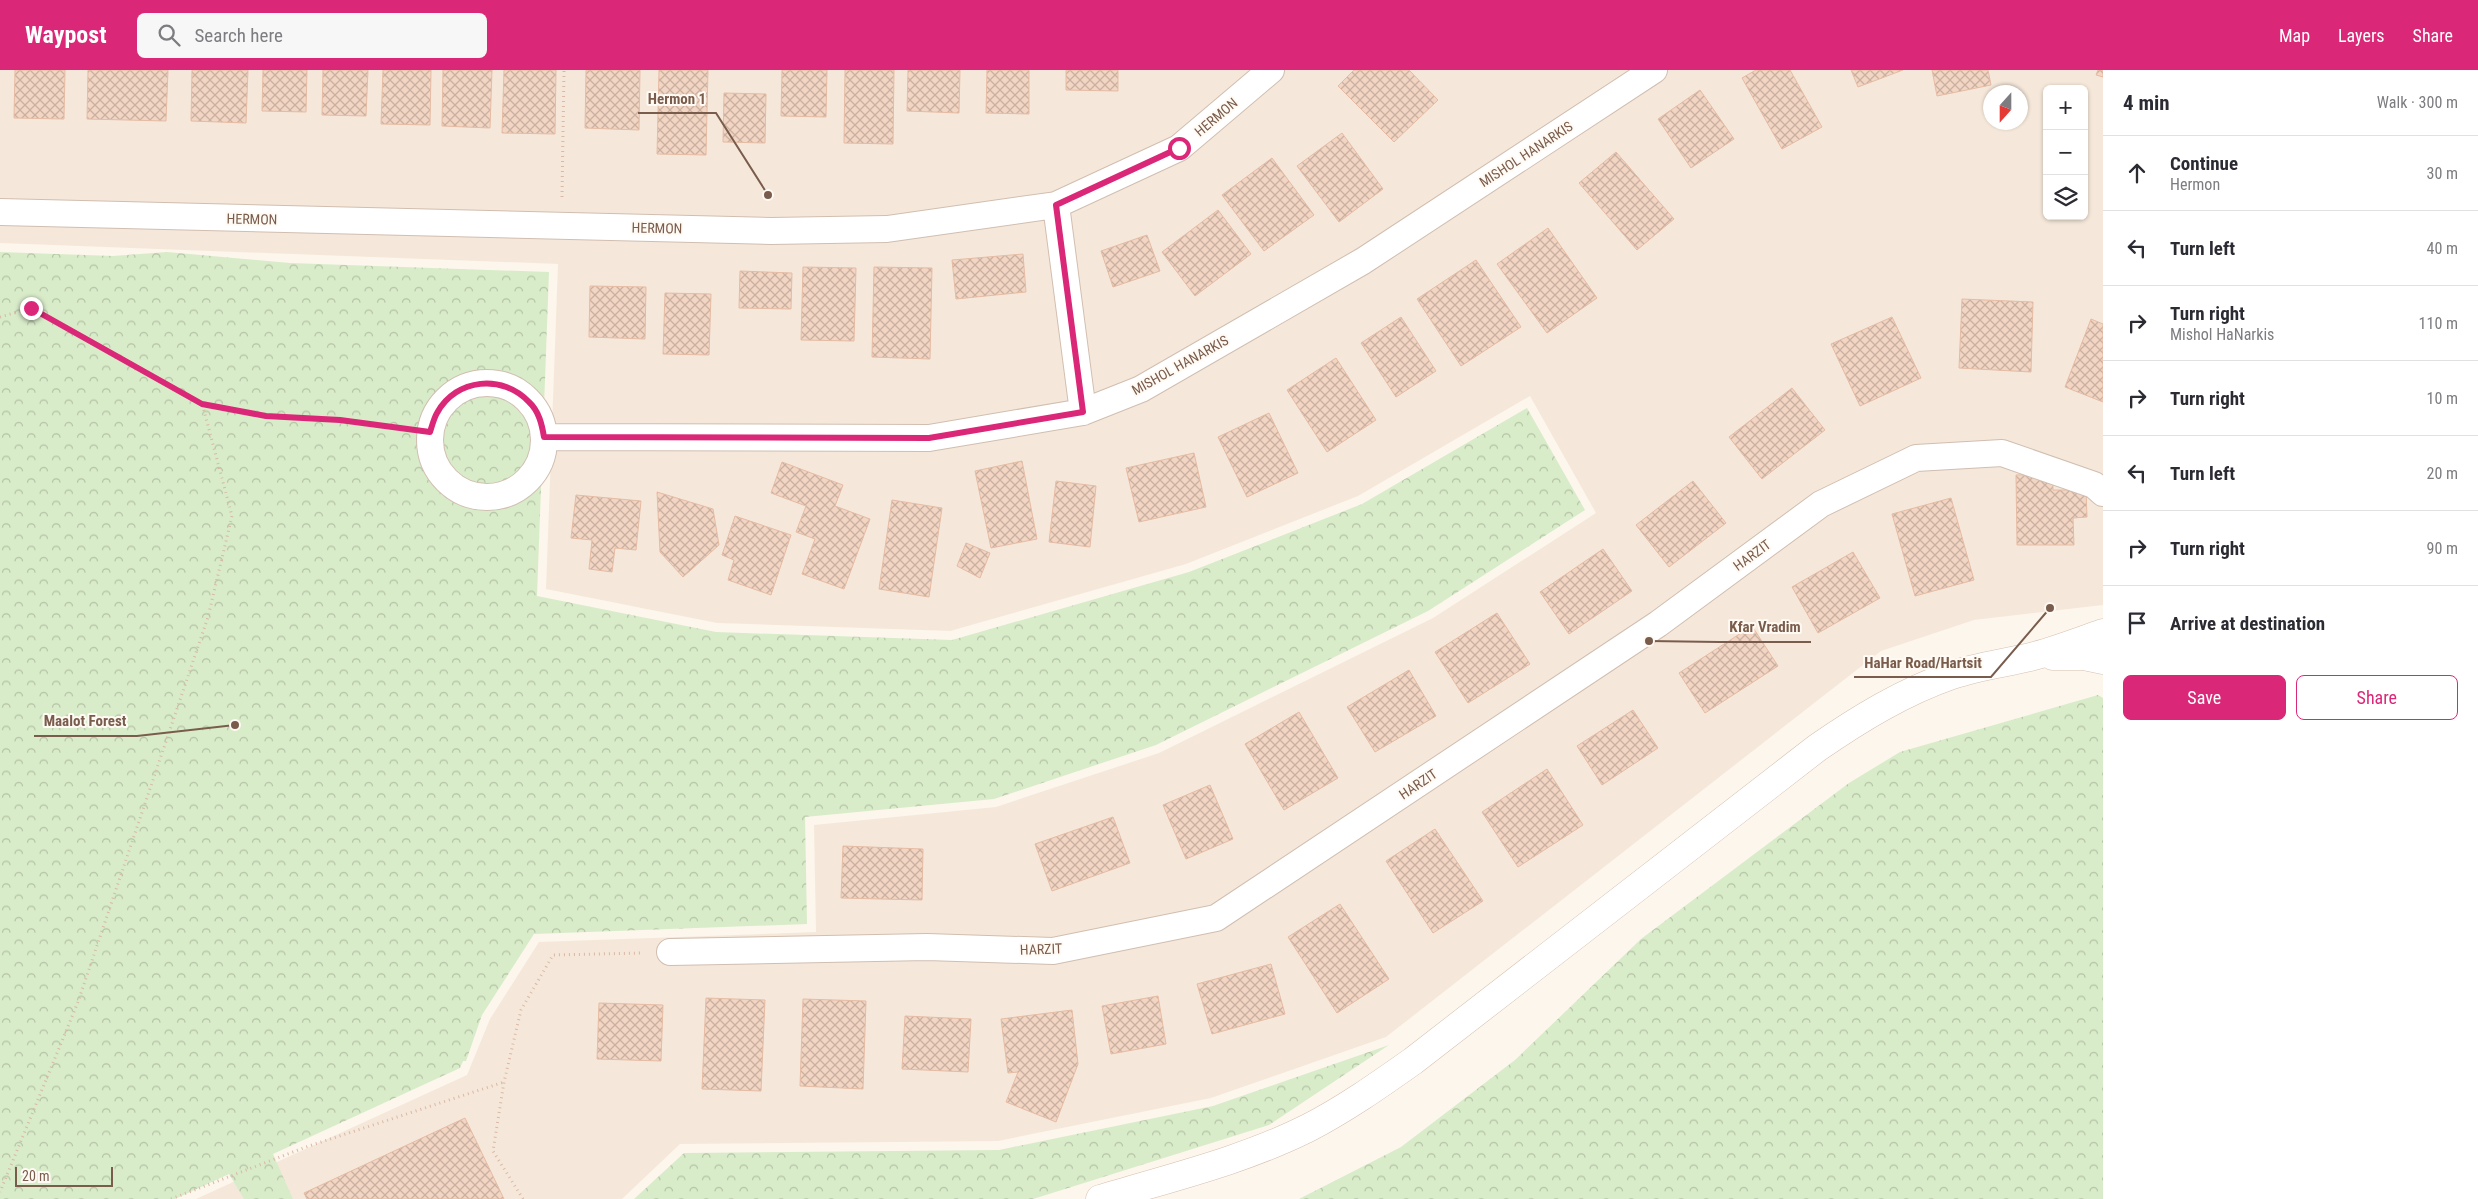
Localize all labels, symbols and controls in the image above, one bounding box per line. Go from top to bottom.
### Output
search box [137,13,487,58]
text: Waypost [25,21,107,49]
icon: search [155,21,183,49]
text: Search here [195,24,283,47]
text: Map [2279,25,2310,46]
text: Layers [2338,25,2385,46]
text: Share [2413,25,2453,46]
callout: Hermon 1 [638,83,716,113]
north arrow [1983,85,2028,130]
map controls [2043,85,2088,220]
button: + [2043,85,2088,130]
text: Hermon 1 [648,90,706,108]
text: 4 min [2123,91,2170,115]
text: Walk · 300 m [2377,93,2458,112]
street label: HERMON [1191,95,1241,139]
street label: MISHOL HANARKIS [1476,118,1576,190]
button: − [2043,130,2088,175]
route start [1168,137,1191,160]
text: Continue [2170,152,2238,175]
icon: ahead [2123,159,2151,187]
text: 30 m [2426,164,2458,183]
button: layers [2043,175,2088,220]
text: Hermon [2170,175,2220,194]
street label: HERMON [226,211,278,227]
street label: HERMON [631,220,683,236]
icon: left [2123,234,2151,262]
text: Turn left [2170,237,2235,260]
text: 40 m [2426,239,2458,258]
route end [20,297,43,320]
text: Turn right [2170,302,2245,325]
icon: right [2123,309,2151,337]
text: 110 m [2419,314,2458,333]
text: Mishol HaNarkis [2170,325,2274,344]
street label: MISHOL HANARKIS [1129,332,1231,398]
icon: right [2123,384,2151,412]
text: Turn right [2170,387,2245,410]
text: 10 m [2426,389,2458,408]
icon: left [2123,459,2151,487]
text: Turn left [2170,462,2235,485]
text: 20 m [2426,464,2458,483]
icon: right [2123,534,2151,562]
street label: HARZIT [1730,536,1774,574]
text: Turn right [2170,537,2245,560]
text: 90 m [2426,539,2458,558]
icon: arrive [2123,609,2151,637]
callout: Kfar Vradim [1719,612,1811,642]
text: Arrive at destination [2170,612,2325,635]
text: Kfar Vradim [1729,618,1801,636]
callout: HaHar Road/Hartsit [1854,647,1991,677]
text: HaHar Road/Hartsit [1864,654,1982,672]
button: Save [2123,675,2286,720]
button: Share [2296,675,2458,720]
callout: Maalot Forest [34,706,137,736]
text: Maalot Forest [44,712,127,730]
street label: HARZIT [1396,766,1440,802]
street label: HARZIT [1020,940,1062,958]
scale bar [15,1164,112,1187]
text: 20 m [22,1168,50,1184]

